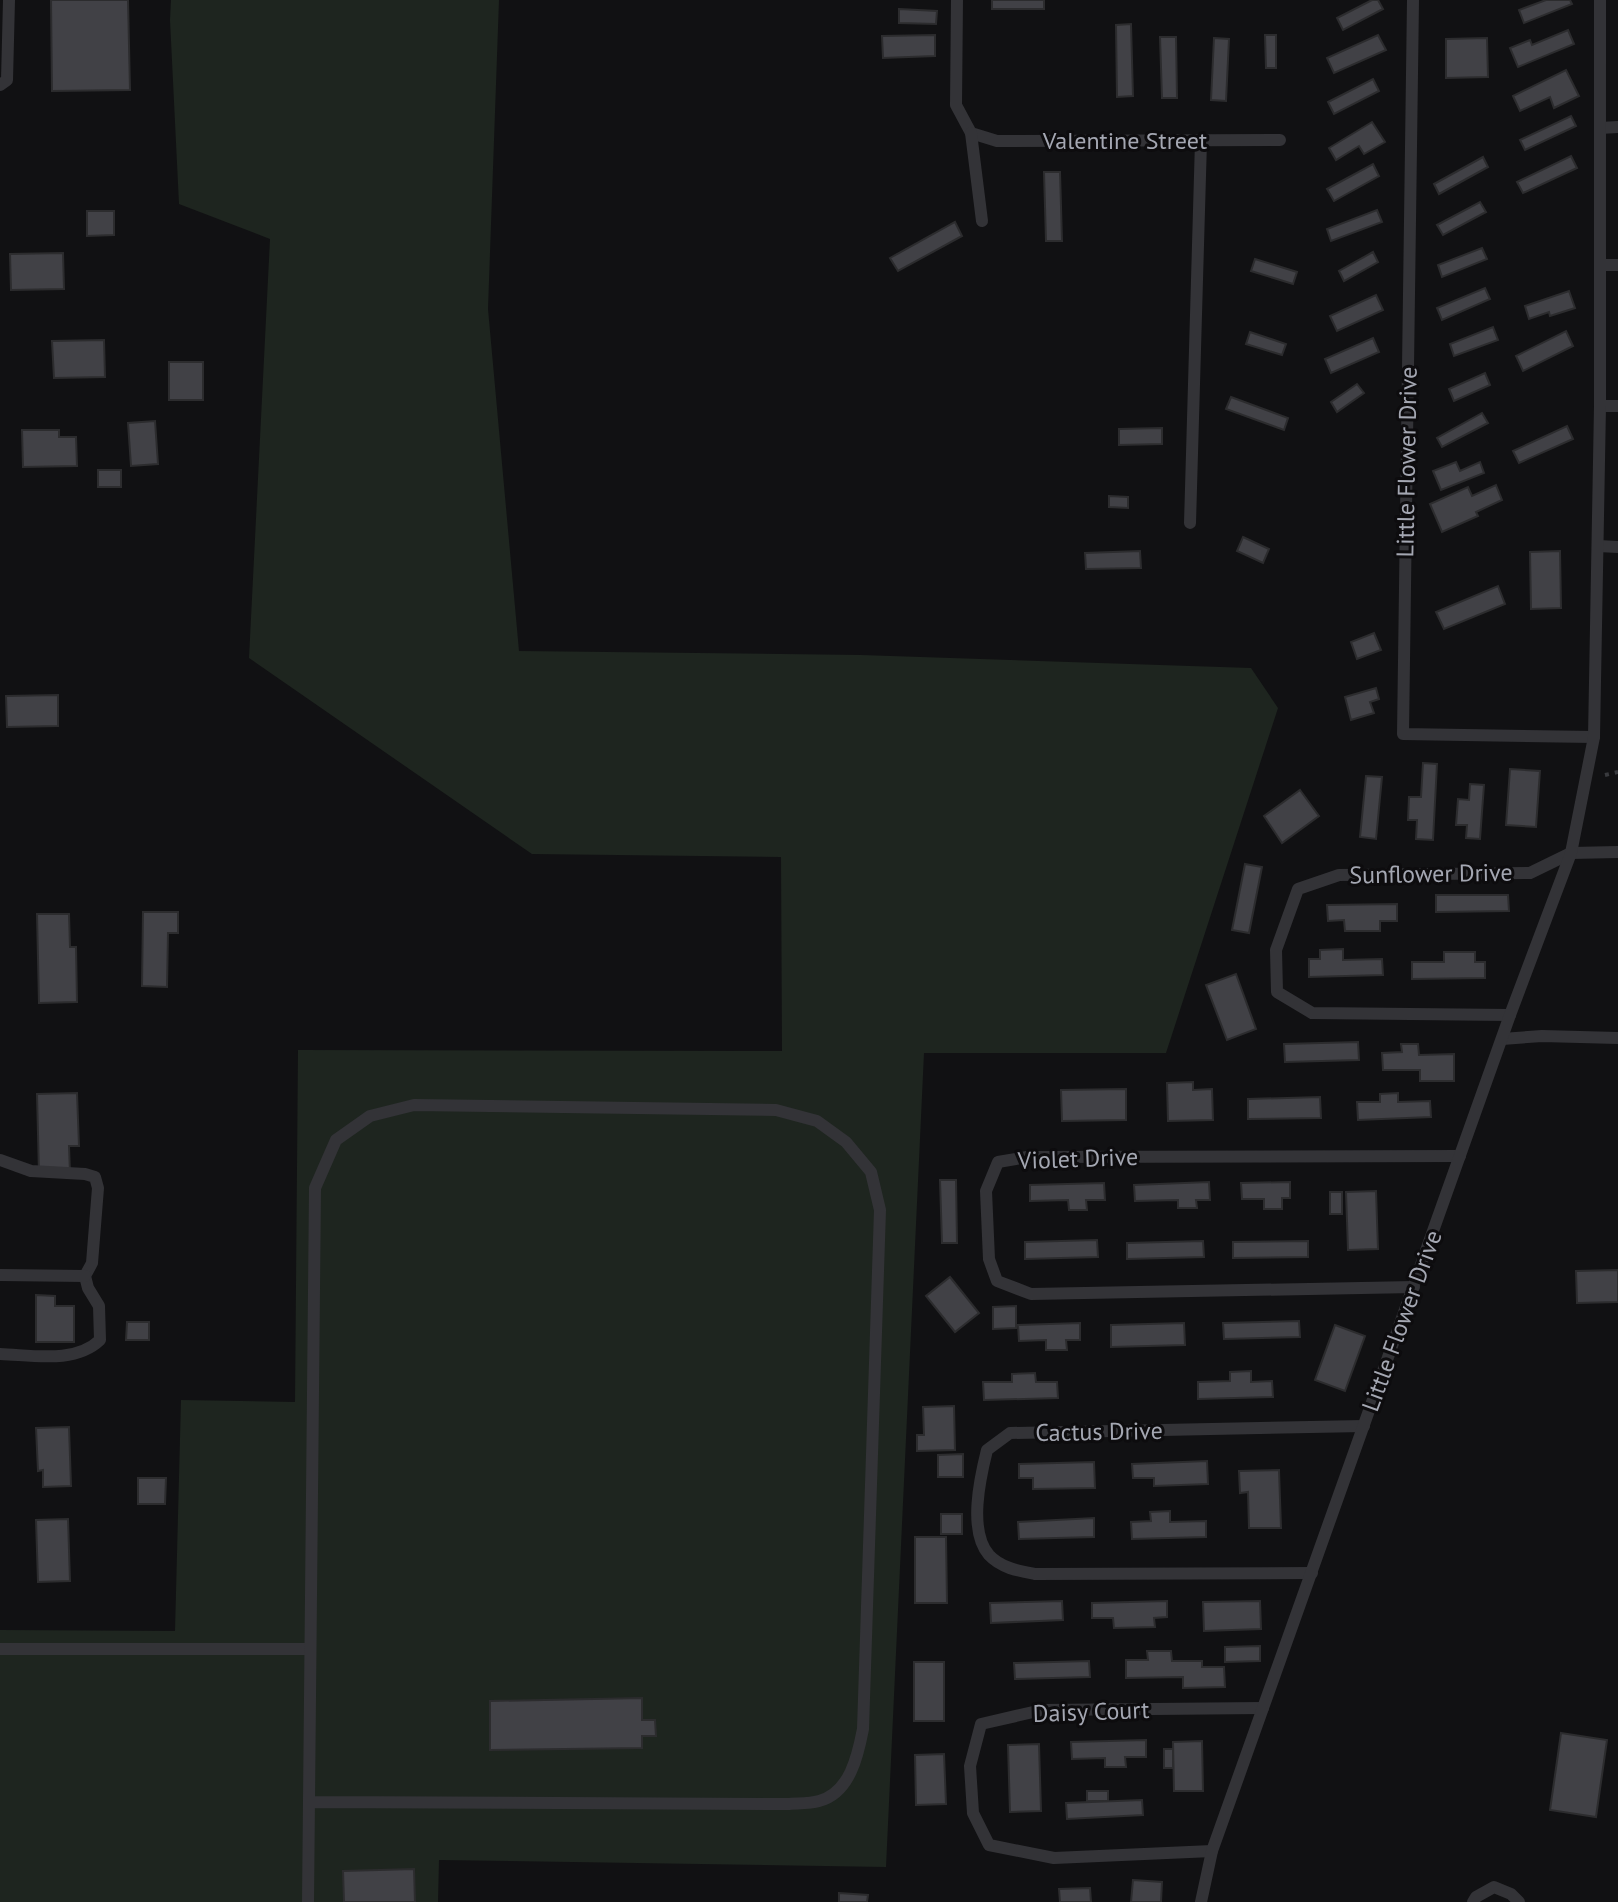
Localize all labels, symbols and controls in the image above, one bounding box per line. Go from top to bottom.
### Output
street label: Valentine Street [1042,125,1207,156]
street label: Little Flower Drive [1389,366,1424,558]
street label: Sunflower Drive [1349,857,1513,890]
street label: Violet Drive [1016,1141,1139,1176]
street label: Little Flower Drive [1354,1226,1449,1416]
street label: Cactus Drive [1035,1415,1163,1448]
street label: Daisy Court [1032,1694,1150,1729]

